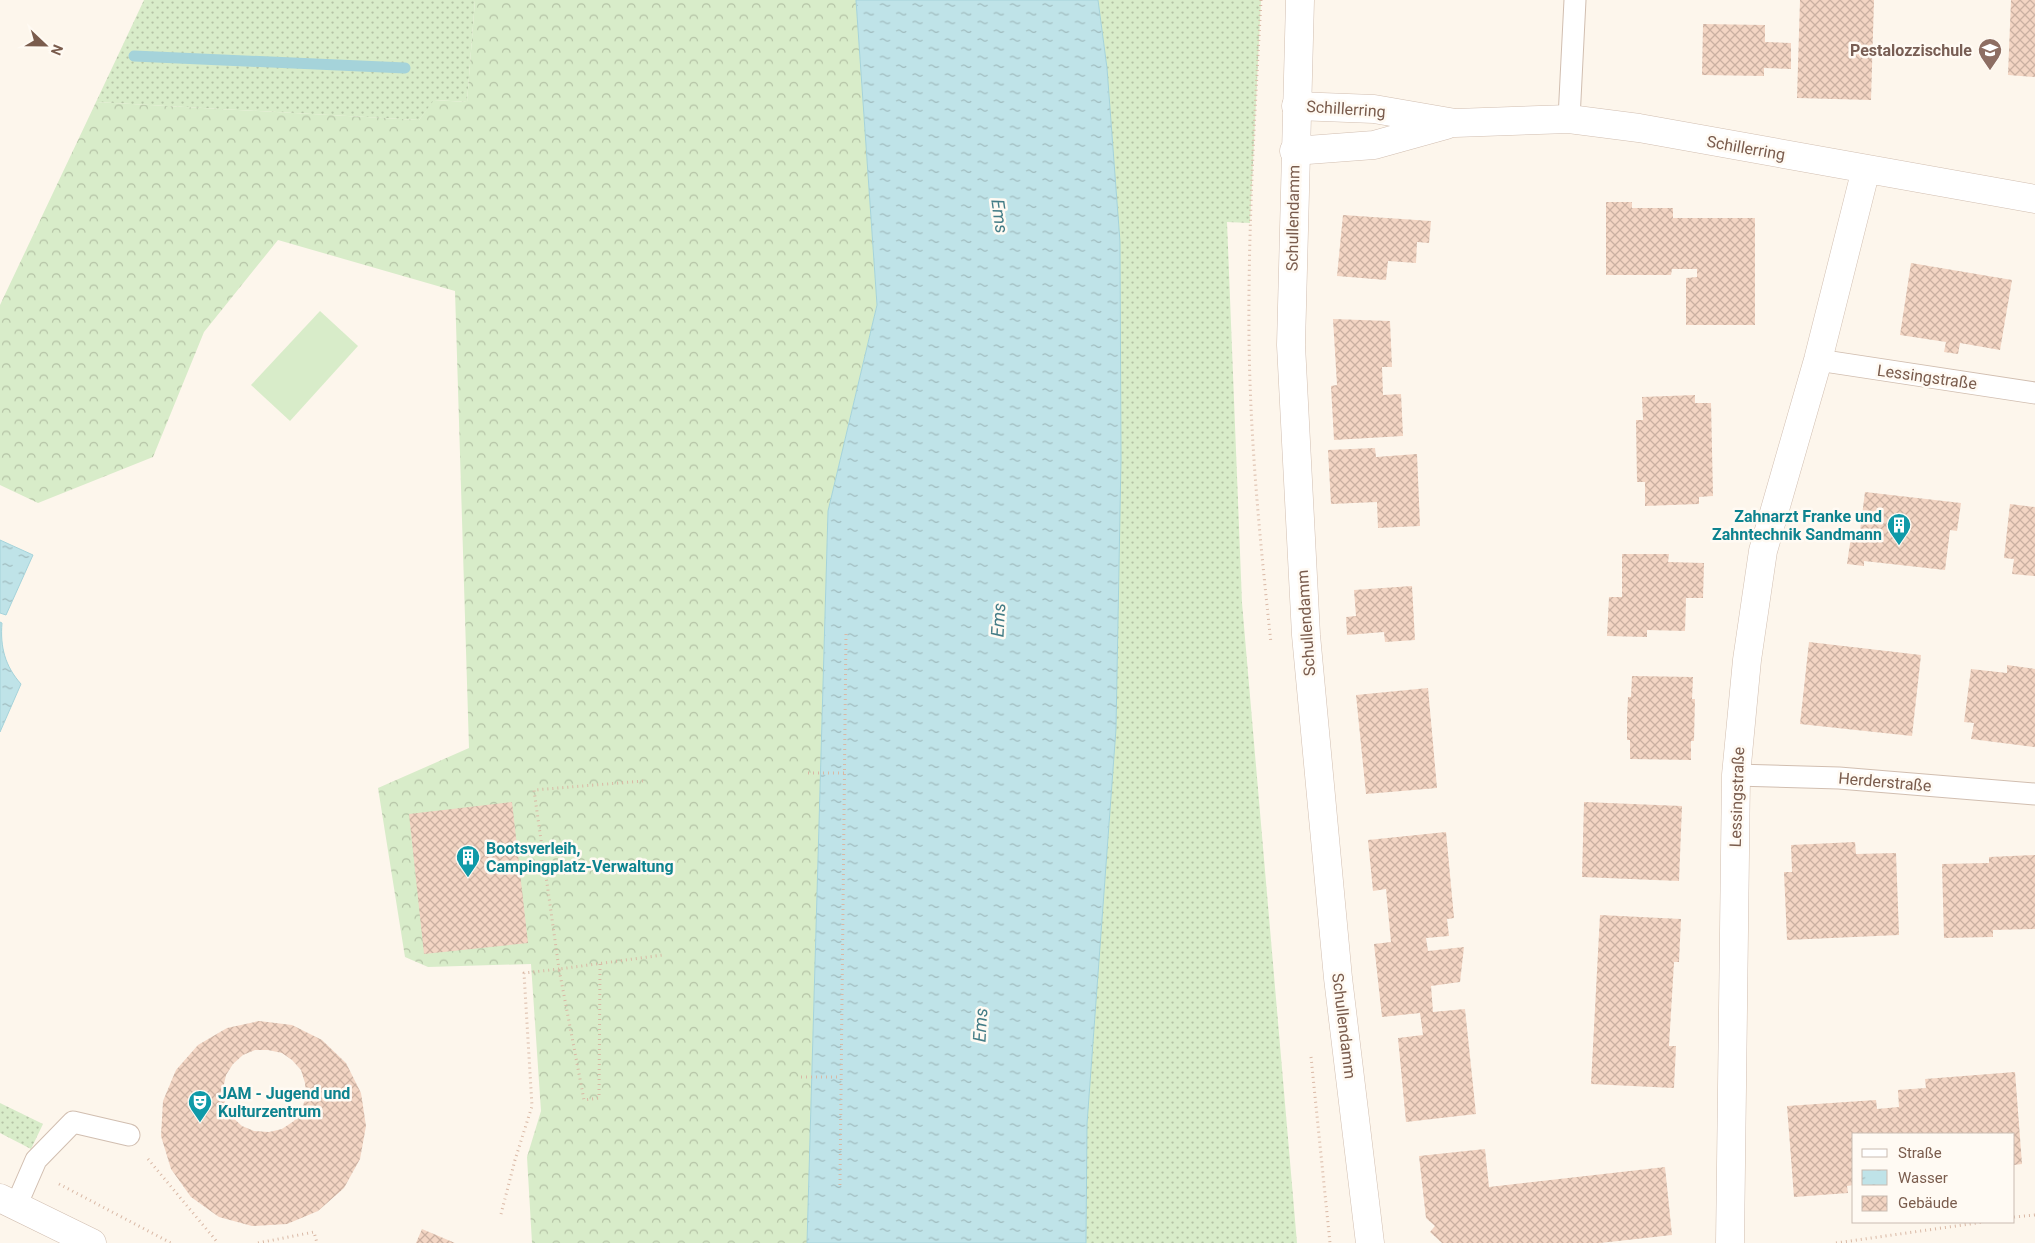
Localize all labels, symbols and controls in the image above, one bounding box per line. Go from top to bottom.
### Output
north arrow [20,20,70,70]
school or university icon: Pestalozzischule [1977,37,2003,71]
place label: Pestalozzischule [1850,41,1972,60]
text: N [48,42,66,57]
street label: Schillerring [1306,97,1386,121]
street label: Schillerring [1705,132,1787,164]
street label: Schullendamm [1283,165,1303,271]
water label: Ems [987,198,1013,234]
street label: Lessingstraße [1876,361,1978,393]
place label: Zahnarzt Franke und Zahntechnik Sandmann [1712,507,1882,544]
building icon: Zahnarzt Franke und Zahntechnik Sandmann [1886,512,1912,546]
street label: Schullendamm [1293,569,1319,677]
water label: Ems [987,602,1009,638]
street label: Lessingstraße [1726,746,1748,848]
street label: Herderstraße [1838,768,1932,796]
place label: Bootsverleih, Campingplatz-Verwaltung [486,839,674,876]
building icon: Bootsverleih, Campingplatz-Verwaltung [455,844,481,878]
street label: Schullendamm [1328,972,1360,1080]
water label: Ems [969,1007,991,1043]
place label: JAM - Jugend und Kulturzentrum [218,1084,350,1121]
theatre icon: JAM - Jugend und Kulturzentrum [187,1089,213,1123]
legend [1852,1133,2015,1223]
text: Straße [1898,1144,1942,1162]
text: Wasser [1898,1169,1948,1187]
text: Gebäude [1898,1194,1957,1212]

